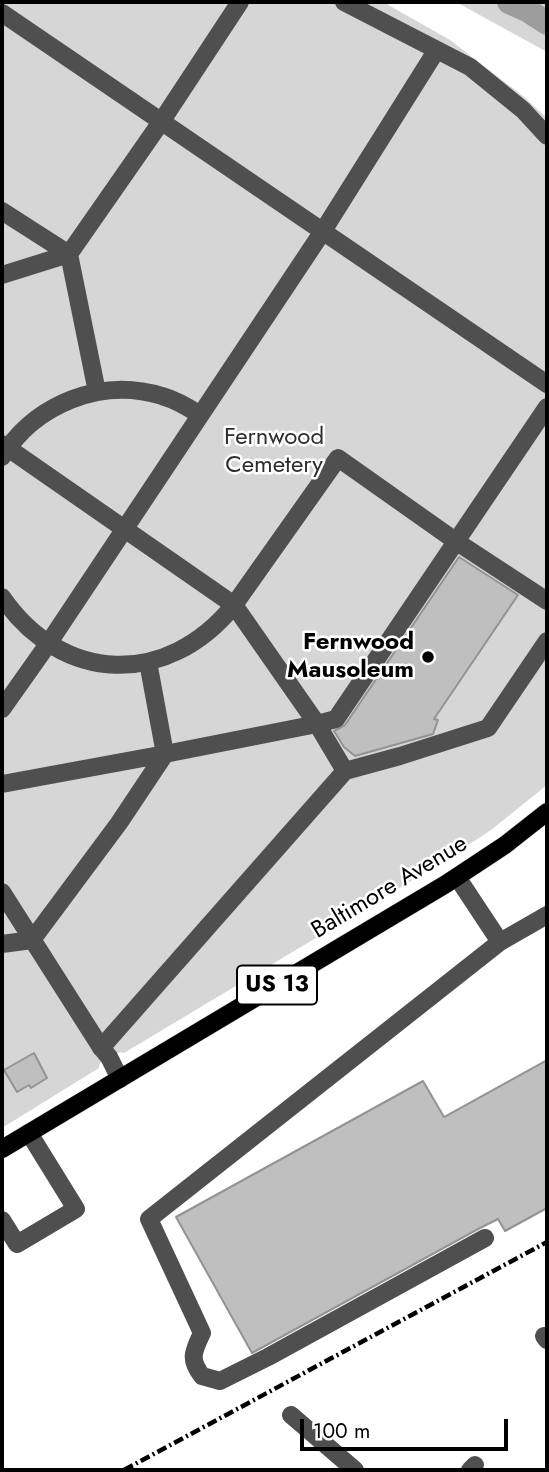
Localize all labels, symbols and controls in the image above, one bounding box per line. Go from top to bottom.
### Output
park label: Fernwood Cemetery [224,424,324,480]
place label: Fernwood Mausoleum [287,629,414,685]
marker: Fernwood Mausoleum [420,649,436,665]
street label: Baltimore Avenue [307,830,473,946]
road number: US 13 [237,966,317,1004]
scale bar [304,1406,512,1450]
text: 100 m [313,1416,370,1446]

